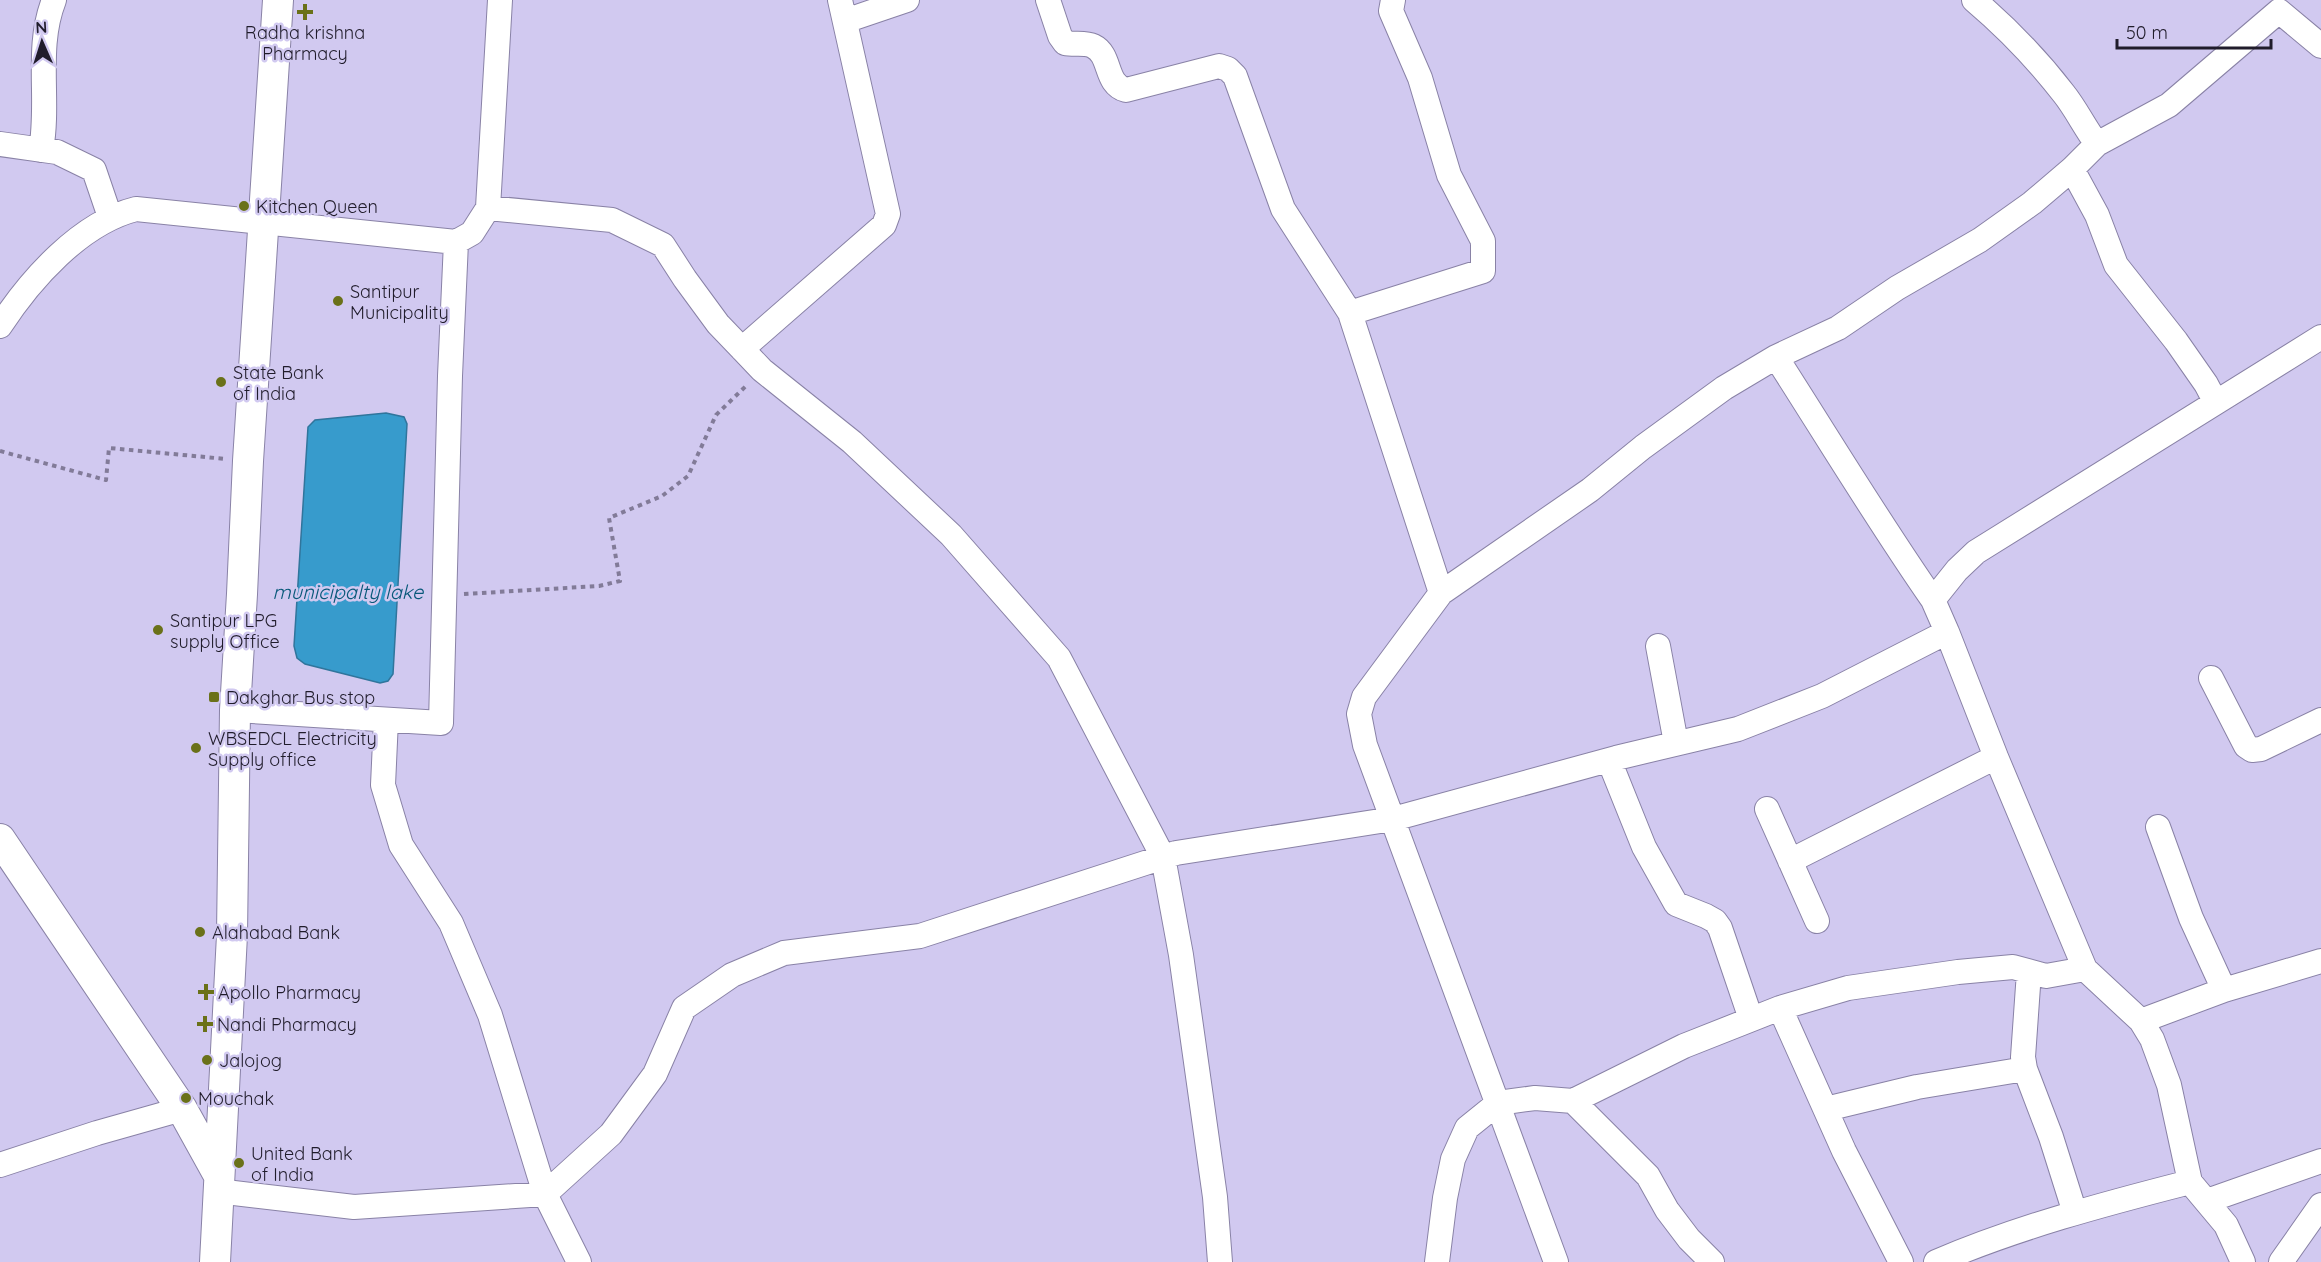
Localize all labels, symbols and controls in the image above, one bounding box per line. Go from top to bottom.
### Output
marker: Radha krishna Pharmacy [298,5,312,19]
north arrow [12,12,72,72]
scale bar [2117,12,2272,50]
text: N [35,17,48,37]
place label: Radha krishna Pharmacy [245,21,365,65]
text: 50 m [2126,21,2168,44]
place label: Kitchen Queen [256,195,378,218]
marker: Kitchen Queen [237,199,251,213]
place label: Santipur Municipality [350,280,449,324]
marker: Santipur Municipality [331,294,345,308]
place label: State Bank of India [233,361,324,405]
marker: State Bank of India [214,375,228,389]
water label: municipalty lake [273,579,424,604]
place label: Santipur LPG supply Office [170,609,280,653]
marker: Santipur LPG supply Office [151,623,165,637]
place label: Dakghar Bus stop [226,686,375,709]
marker: Dakghar Bus stop [207,690,221,704]
place label: WBSEDCL Electricity Supply office [208,727,377,771]
marker: WBSEDCL Electricity Supply office [189,741,203,755]
place label: Alahabad Bank [212,921,340,944]
marker: Alahabad Bank [193,925,207,939]
place label: Apollo Pharmacy [218,981,361,1004]
marker: Apollo Pharmacy [199,985,213,999]
place label: Nandi Pharmacy [217,1013,357,1036]
marker: Nandi Pharmacy [198,1017,212,1031]
place label: Jalojog [219,1049,282,1072]
marker: Jalojog [200,1053,214,1067]
place label: Mouchak [198,1087,274,1110]
marker: Mouchak [179,1091,193,1105]
place label: United Bank of India [251,1142,353,1186]
marker: United Bank of India [232,1156,246,1170]

